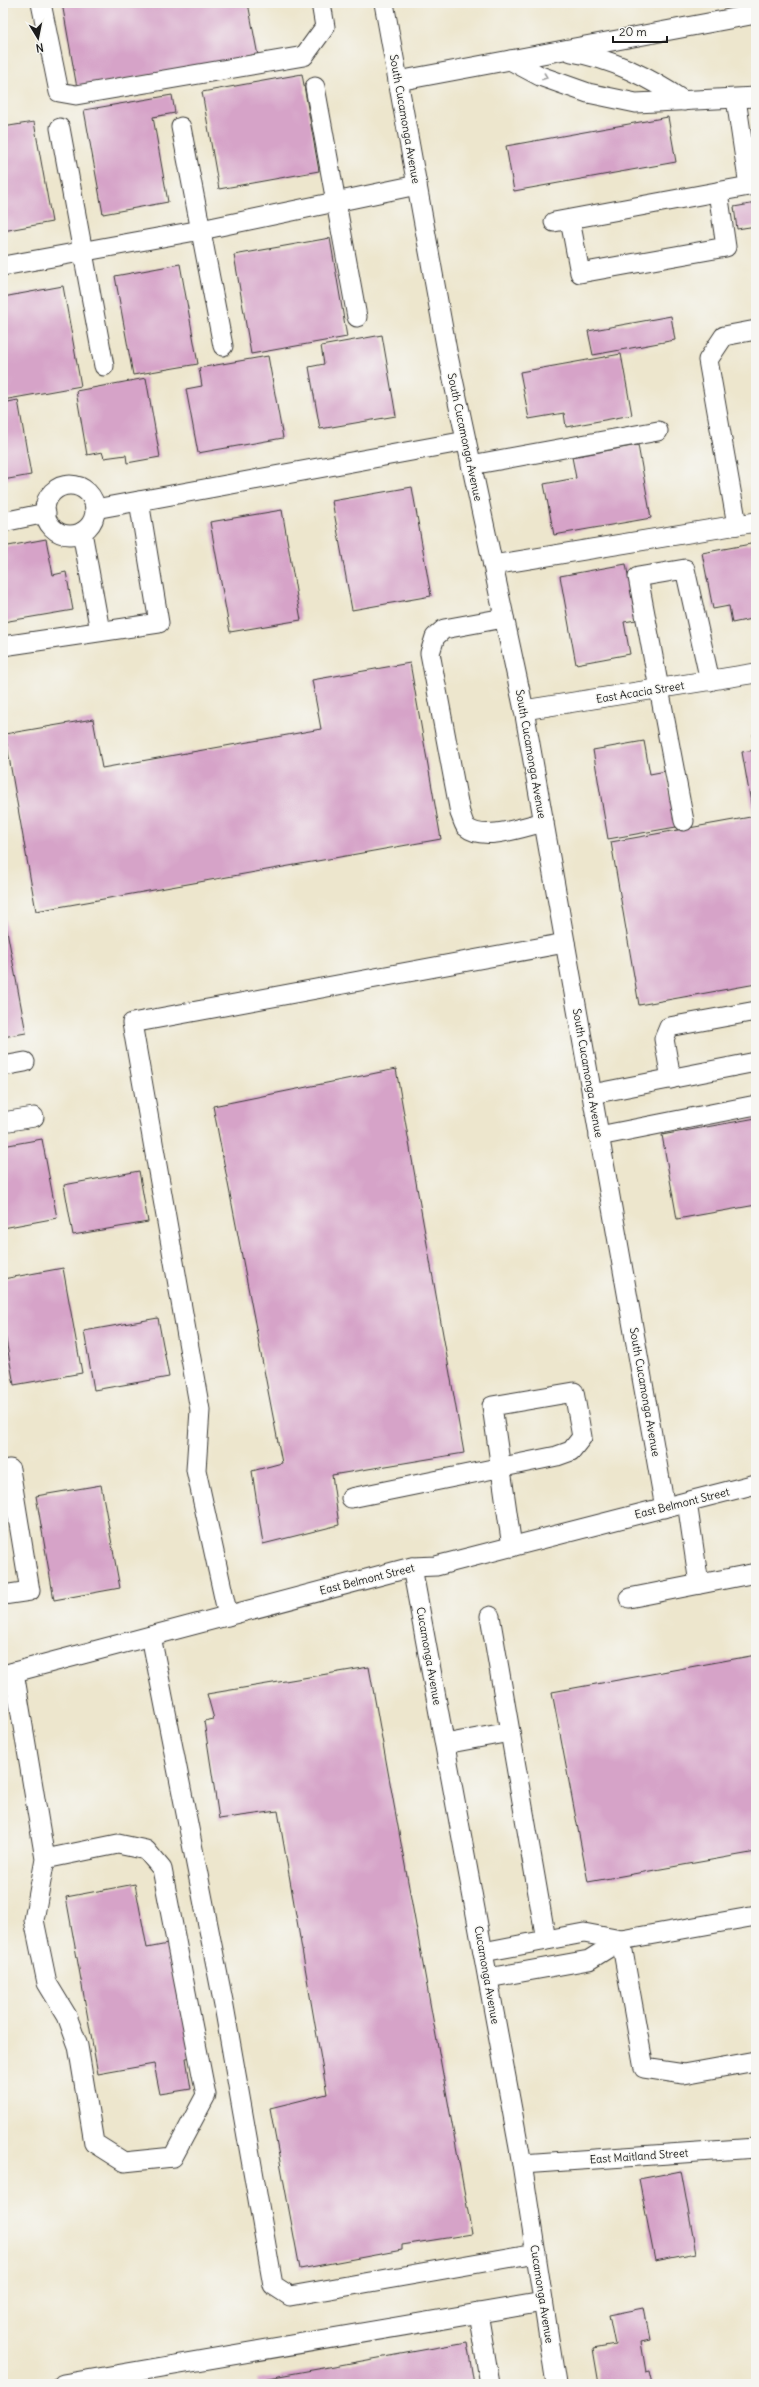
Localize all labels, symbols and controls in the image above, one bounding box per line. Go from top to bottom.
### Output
north arrow [18,18,58,58]
scale bar [613,18,667,44]
text: 20 m [619,24,647,39]
text: N [35,40,45,55]
street label: South Cucamonga Avenue [387,53,423,185]
one-way arrow [542,73,549,81]
street label: South Cucamonga Avenue [445,372,485,502]
street label: East Acacia Street [595,678,685,706]
street label: South Cucamonga Avenue [513,688,549,820]
street label: South Cucamonga Avenue [570,1007,606,1139]
street label: South Cucamonga Avenue [627,1326,663,1458]
street label: East Belmont Street [633,1484,731,1522]
street label: East Belmont Street [318,1560,416,1598]
street label: Cucamonga Avenue [413,1606,445,1706]
street label: Cucamonga Avenue [471,1925,503,2025]
street label: East Maitland Street [589,2146,689,2166]
street label: Cucamonga Avenue [527,2244,557,2344]

